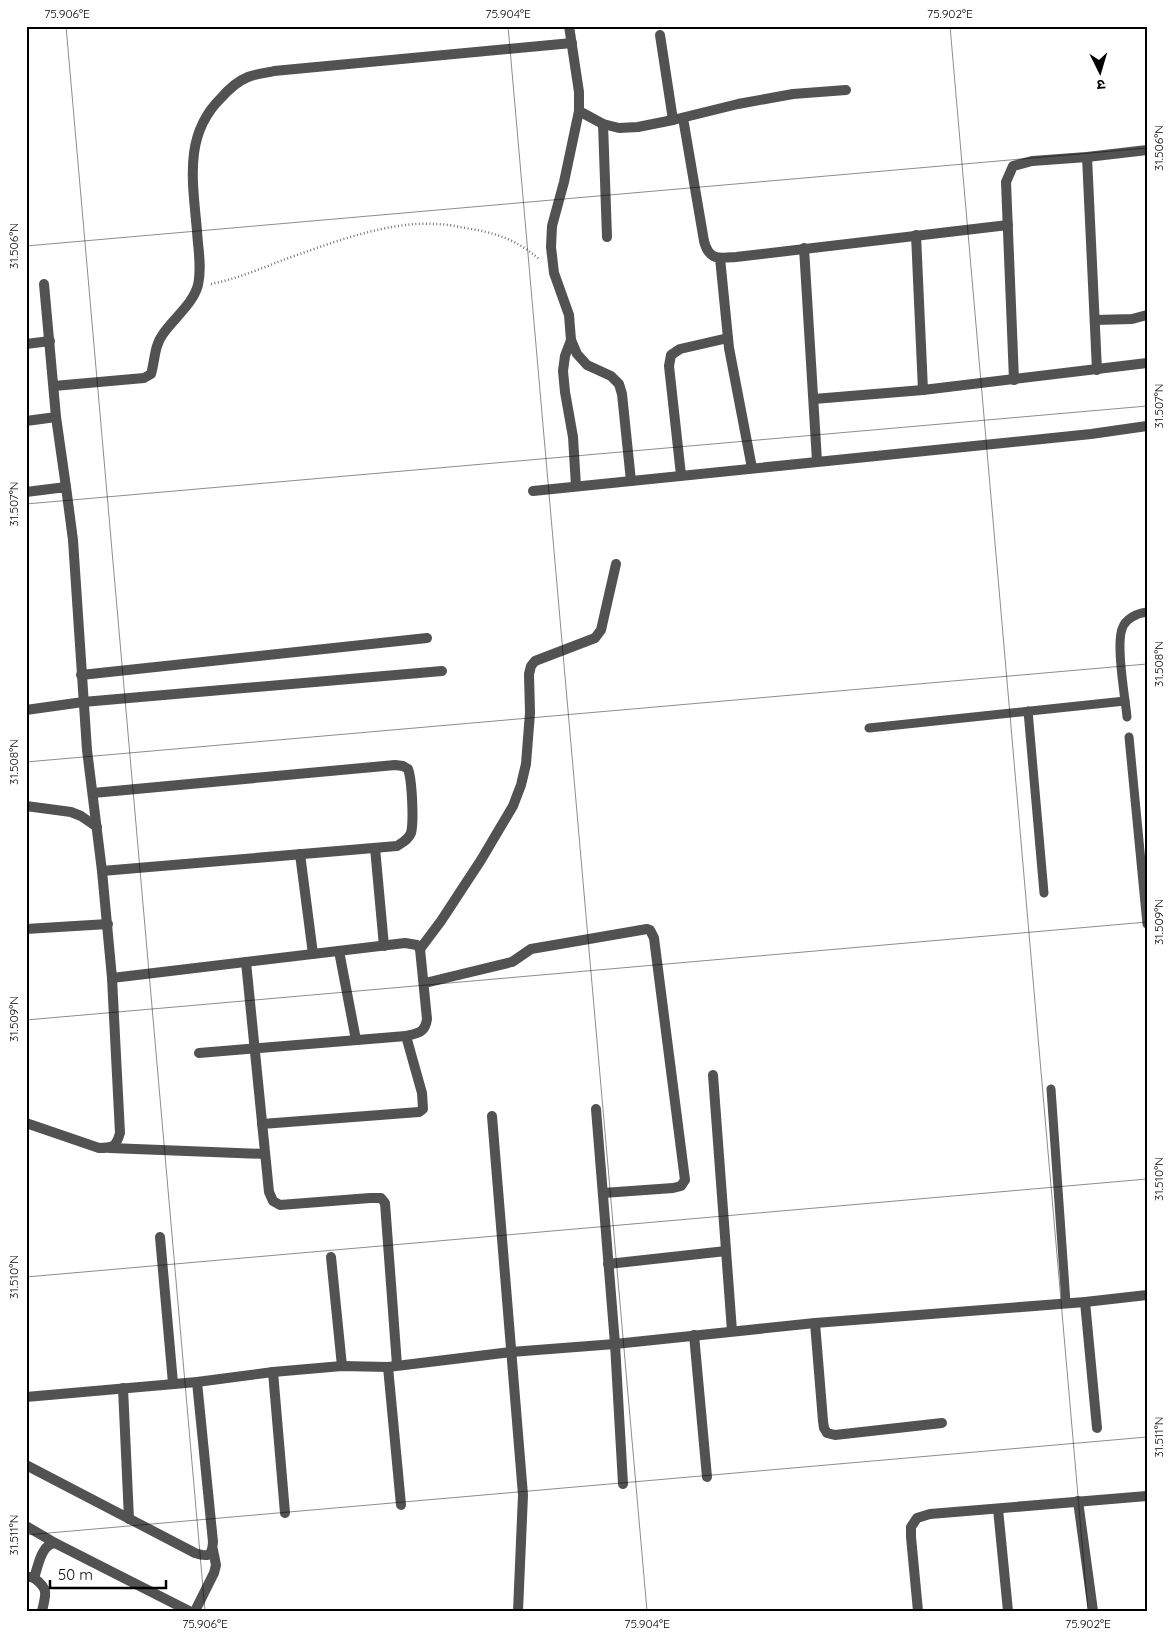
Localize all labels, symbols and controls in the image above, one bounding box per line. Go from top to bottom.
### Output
text: 75.906°E [44,6,90,21]
text: 75.904°E [485,6,531,21]
text: 75.902°E [927,6,973,21]
north arrow [1076,48,1126,98]
text: उ [1095,76,1106,94]
text: 31.506°N [1151,125,1166,171]
text: 31.506°N [6,223,21,269]
text: 31.507°N [1151,384,1166,428]
text: 31.507°N [6,482,21,526]
text: 31.508°N [1151,641,1166,687]
text: 31.508°N [6,739,21,785]
text: 31.509°N [1151,899,1166,945]
text: 31.509°N [6,996,21,1042]
text: 31.510°N [1151,1157,1166,1201]
text: 31.510°N [6,1255,21,1299]
text: 31.511°N [1151,1416,1166,1458]
text: 31.511°N [6,1514,21,1556]
scale bar [50,1557,166,1589]
text: 50 m [58,1565,93,1584]
text: 75.906°E [182,1616,228,1631]
text: 75.904°E [624,1616,670,1631]
text: 75.902°E [1065,1616,1111,1631]

